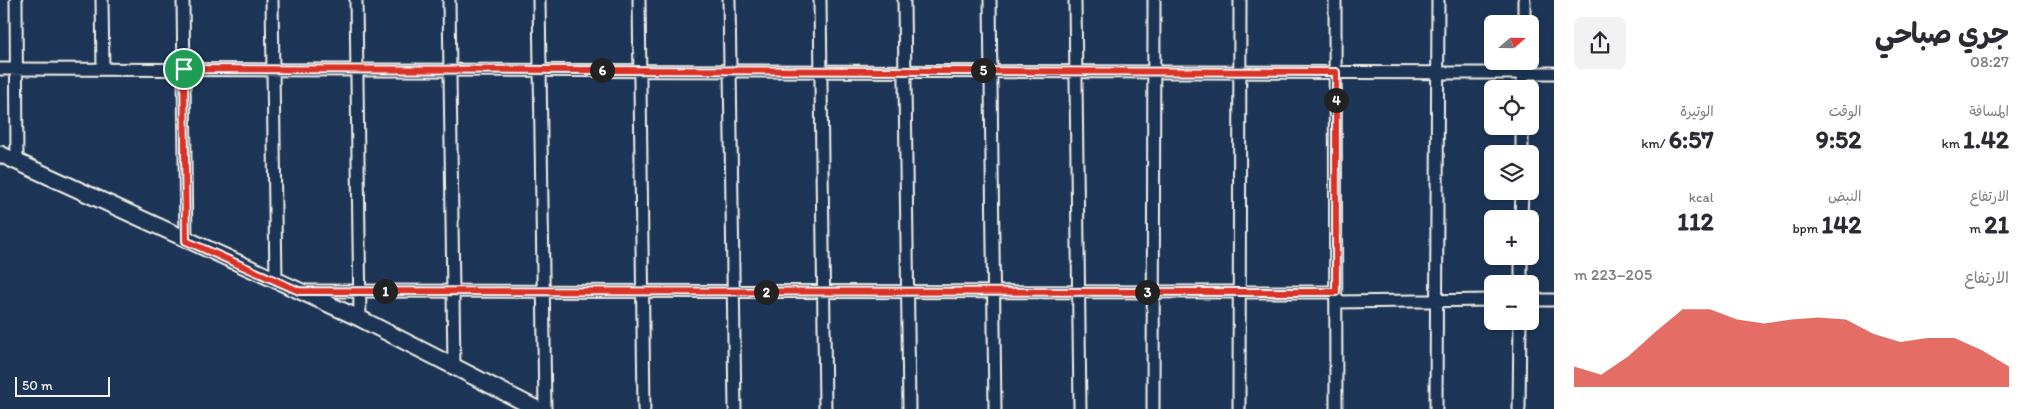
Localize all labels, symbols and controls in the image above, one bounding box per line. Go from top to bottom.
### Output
north arrow [1484,15,1539,70]
map controls [1484,15,1539,330]
text: جري صباحي [1875,16,2009,50]
button: share [1574,17,1626,69]
pin [163,48,205,90]
text: 08:27 [1970,52,2009,71]
icon: arrive [170,55,198,83]
pin: 6 [590,58,614,82]
pin: 5 [970,58,996,82]
text: 6 [599,62,606,79]
text: 5 [980,62,987,79]
button: locate [1484,80,1539,135]
pin: 4 [1324,88,1348,112]
text: 4 [1332,92,1341,109]
text: الوتيرة [1680,103,1714,120]
text: الوقت [1829,103,1861,120]
text: المسافة [1969,103,2009,120]
text: 6:57 [1669,124,1714,154]
text: 9:52 [1816,124,1861,154]
text: 1.42 [1963,124,2009,154]
text: /km [1641,135,1669,152]
text: km [1941,135,1963,152]
button: layers [1484,145,1539,200]
text: النبض [1828,188,1861,205]
text: الارتفاع [1970,188,2009,205]
text: kcal [1689,189,1714,206]
text: 112 [1677,206,1714,236]
text: 142 [1822,209,1861,239]
text: 21 [1984,209,2009,239]
button: + [1484,210,1539,265]
text: bpm [1792,220,1822,237]
text: m [1969,220,1984,237]
text: 205–223 m [1574,265,1652,284]
text: الارتفاع [1964,268,2009,287]
button: − [1484,275,1539,330]
pin: 1 [372,278,398,304]
pin: 2 [754,280,778,304]
pin: 3 [1134,280,1160,304]
text: 1 [382,283,389,300]
text: 2 [763,284,770,301]
text: 3 [1144,284,1151,301]
scale bar [15,374,110,397]
text: 50 m [22,377,53,394]

